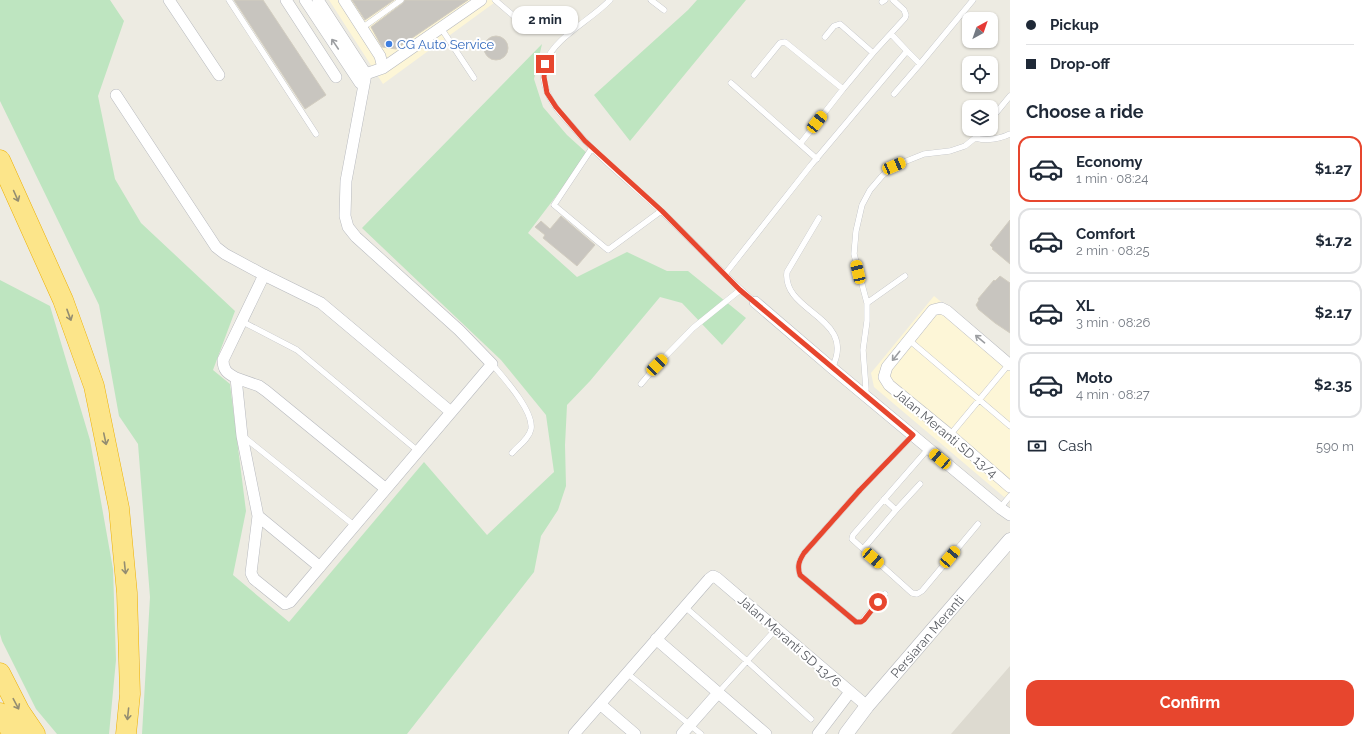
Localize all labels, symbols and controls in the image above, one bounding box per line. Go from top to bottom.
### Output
callout: 2 min [512,6,578,34]
text: 2 min [528,12,562,27]
north arrow [962,12,998,48]
map controls [962,12,998,136]
text: Pickup [1050,16,1099,34]
place label: CG Auto Service [397,37,495,52]
one-way arrow [331,39,339,50]
marker: CG Auto Service [384,39,394,49]
route end [536,55,554,73]
text: Drop-off [1050,55,1110,73]
button: locate [962,56,998,92]
button: layers [962,100,998,136]
text: Choose a ride [1026,101,1144,122]
car [805,109,829,135]
icon: car [1028,151,1064,187]
text: Economy [1076,153,1143,171]
car [881,156,907,176]
text: $1.27 [1315,160,1352,178]
text: 1 min · 08:24 [1076,171,1148,186]
one-way arrow [13,190,20,202]
icon: car [1028,223,1064,259]
text: Comfort [1076,225,1135,243]
text: $1.72 [1315,232,1352,250]
text: 2 min · 08:25 [1076,243,1150,258]
car [849,259,867,285]
icon: car [1028,295,1064,331]
text: XL [1076,297,1094,315]
text: $2.17 [1315,304,1352,322]
one-way arrow [65,308,73,320]
text: 3 min · 08:26 [1076,315,1150,330]
one-way arrow [975,335,986,344]
one-way arrow [891,351,900,362]
car [644,352,670,378]
icon: car [1028,367,1064,403]
text: Moto [1076,369,1113,387]
text: $2.35 [1314,376,1352,394]
street label: Jalan Meranti SD 13/4 [891,386,1000,481]
text: 4 min · 08:27 [1076,387,1150,402]
one-way arrow [101,432,109,445]
icon: cash [1026,435,1048,457]
text: Cash [1058,437,1092,455]
text: 590 m [1316,439,1354,454]
car [927,447,953,471]
car [938,544,962,570]
car [860,546,886,570]
one-way arrow [121,561,129,574]
street label: Jalan Meranti SD 13/6 [735,592,844,690]
street label: Persiaran Meranti [888,592,967,681]
route start [869,593,887,611]
button: Confirm [1026,680,1354,726]
one-way arrow [13,698,20,710]
one-way arrow [124,707,132,720]

